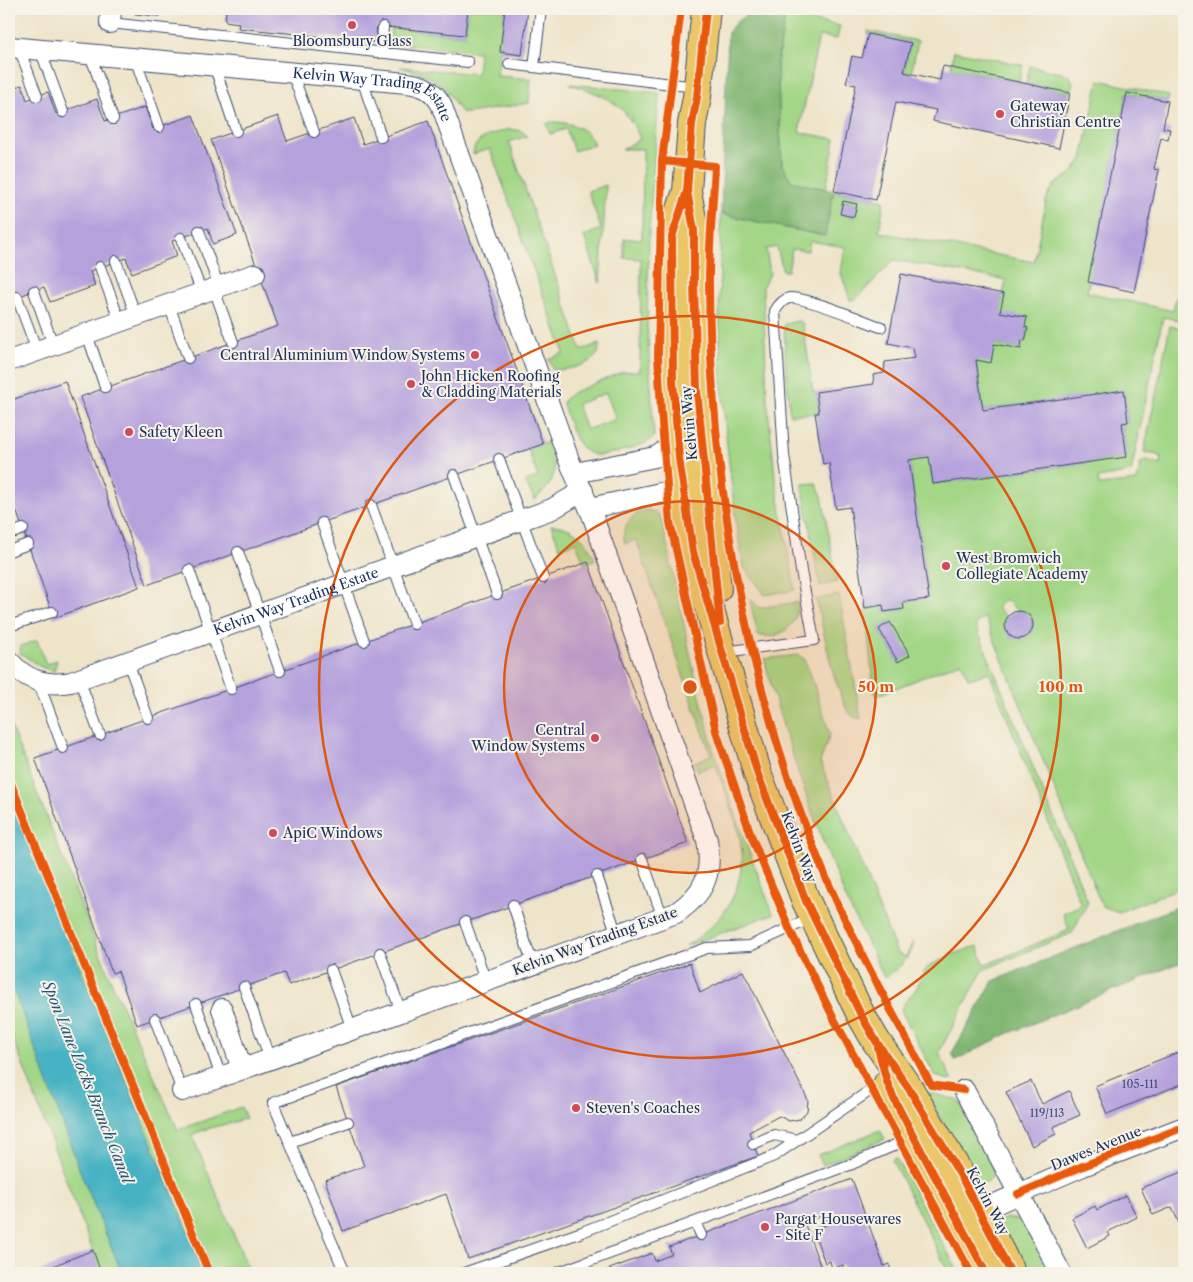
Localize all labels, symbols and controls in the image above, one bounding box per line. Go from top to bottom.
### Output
marker: Bloomsbury Glass [346,19,358,31]
place label: Bloomsbury Glass [292,32,412,50]
street label: Kelvin Way Trading Estate [292,64,456,124]
place label: Gateway Christian Centre [1010,97,1121,131]
marker: Gateway Christian Centre [994,108,1006,120]
place label: Central Aluminium Window Systems [220,346,465,364]
marker: Central Aluminium Window Systems [469,349,481,361]
place label: John Hicken Roofing & Cladding Materials [419,367,562,401]
marker: John Hicken Roofing & Cladding Materials [405,378,417,390]
street label: Kelvin Way [677,385,701,461]
place label: Safety Kleen [139,423,223,441]
marker: Safety Kleen [123,426,135,438]
place label: West Bromwich Collegiate Academy [955,549,1088,583]
marker: West Bromwich Collegiate Academy [940,560,952,572]
street label: Kelvin Way Trading Estate [211,563,381,639]
text: 50 m [858,677,894,696]
text: 100 m [1039,677,1083,696]
centre of rings [681,678,699,696]
place label: Central Window Systems [470,721,585,755]
marker: Central Window Systems [589,732,601,744]
street label: Kelvin Way [777,809,821,885]
place label: ApiC Windows [282,824,383,842]
marker: ApiC Windows [267,827,279,839]
street label: Kelvin Way Trading Estate [510,903,680,979]
water label: Spon Lane Locks Branch Canal [38,977,138,1188]
house number: 105-111 [1122,1077,1159,1091]
place label: Steven's Coaches [586,1099,700,1117]
marker: Steven's Coaches [570,1102,582,1114]
house number: 119/113 [1030,1106,1064,1120]
street label: Dawes Avenue [1048,1122,1144,1174]
street label: Kelvin Way [962,1164,1014,1239]
place label: Pargat Housewares - Site F [775,1210,901,1244]
marker: Pargat Housewares - Site F [759,1221,771,1233]

